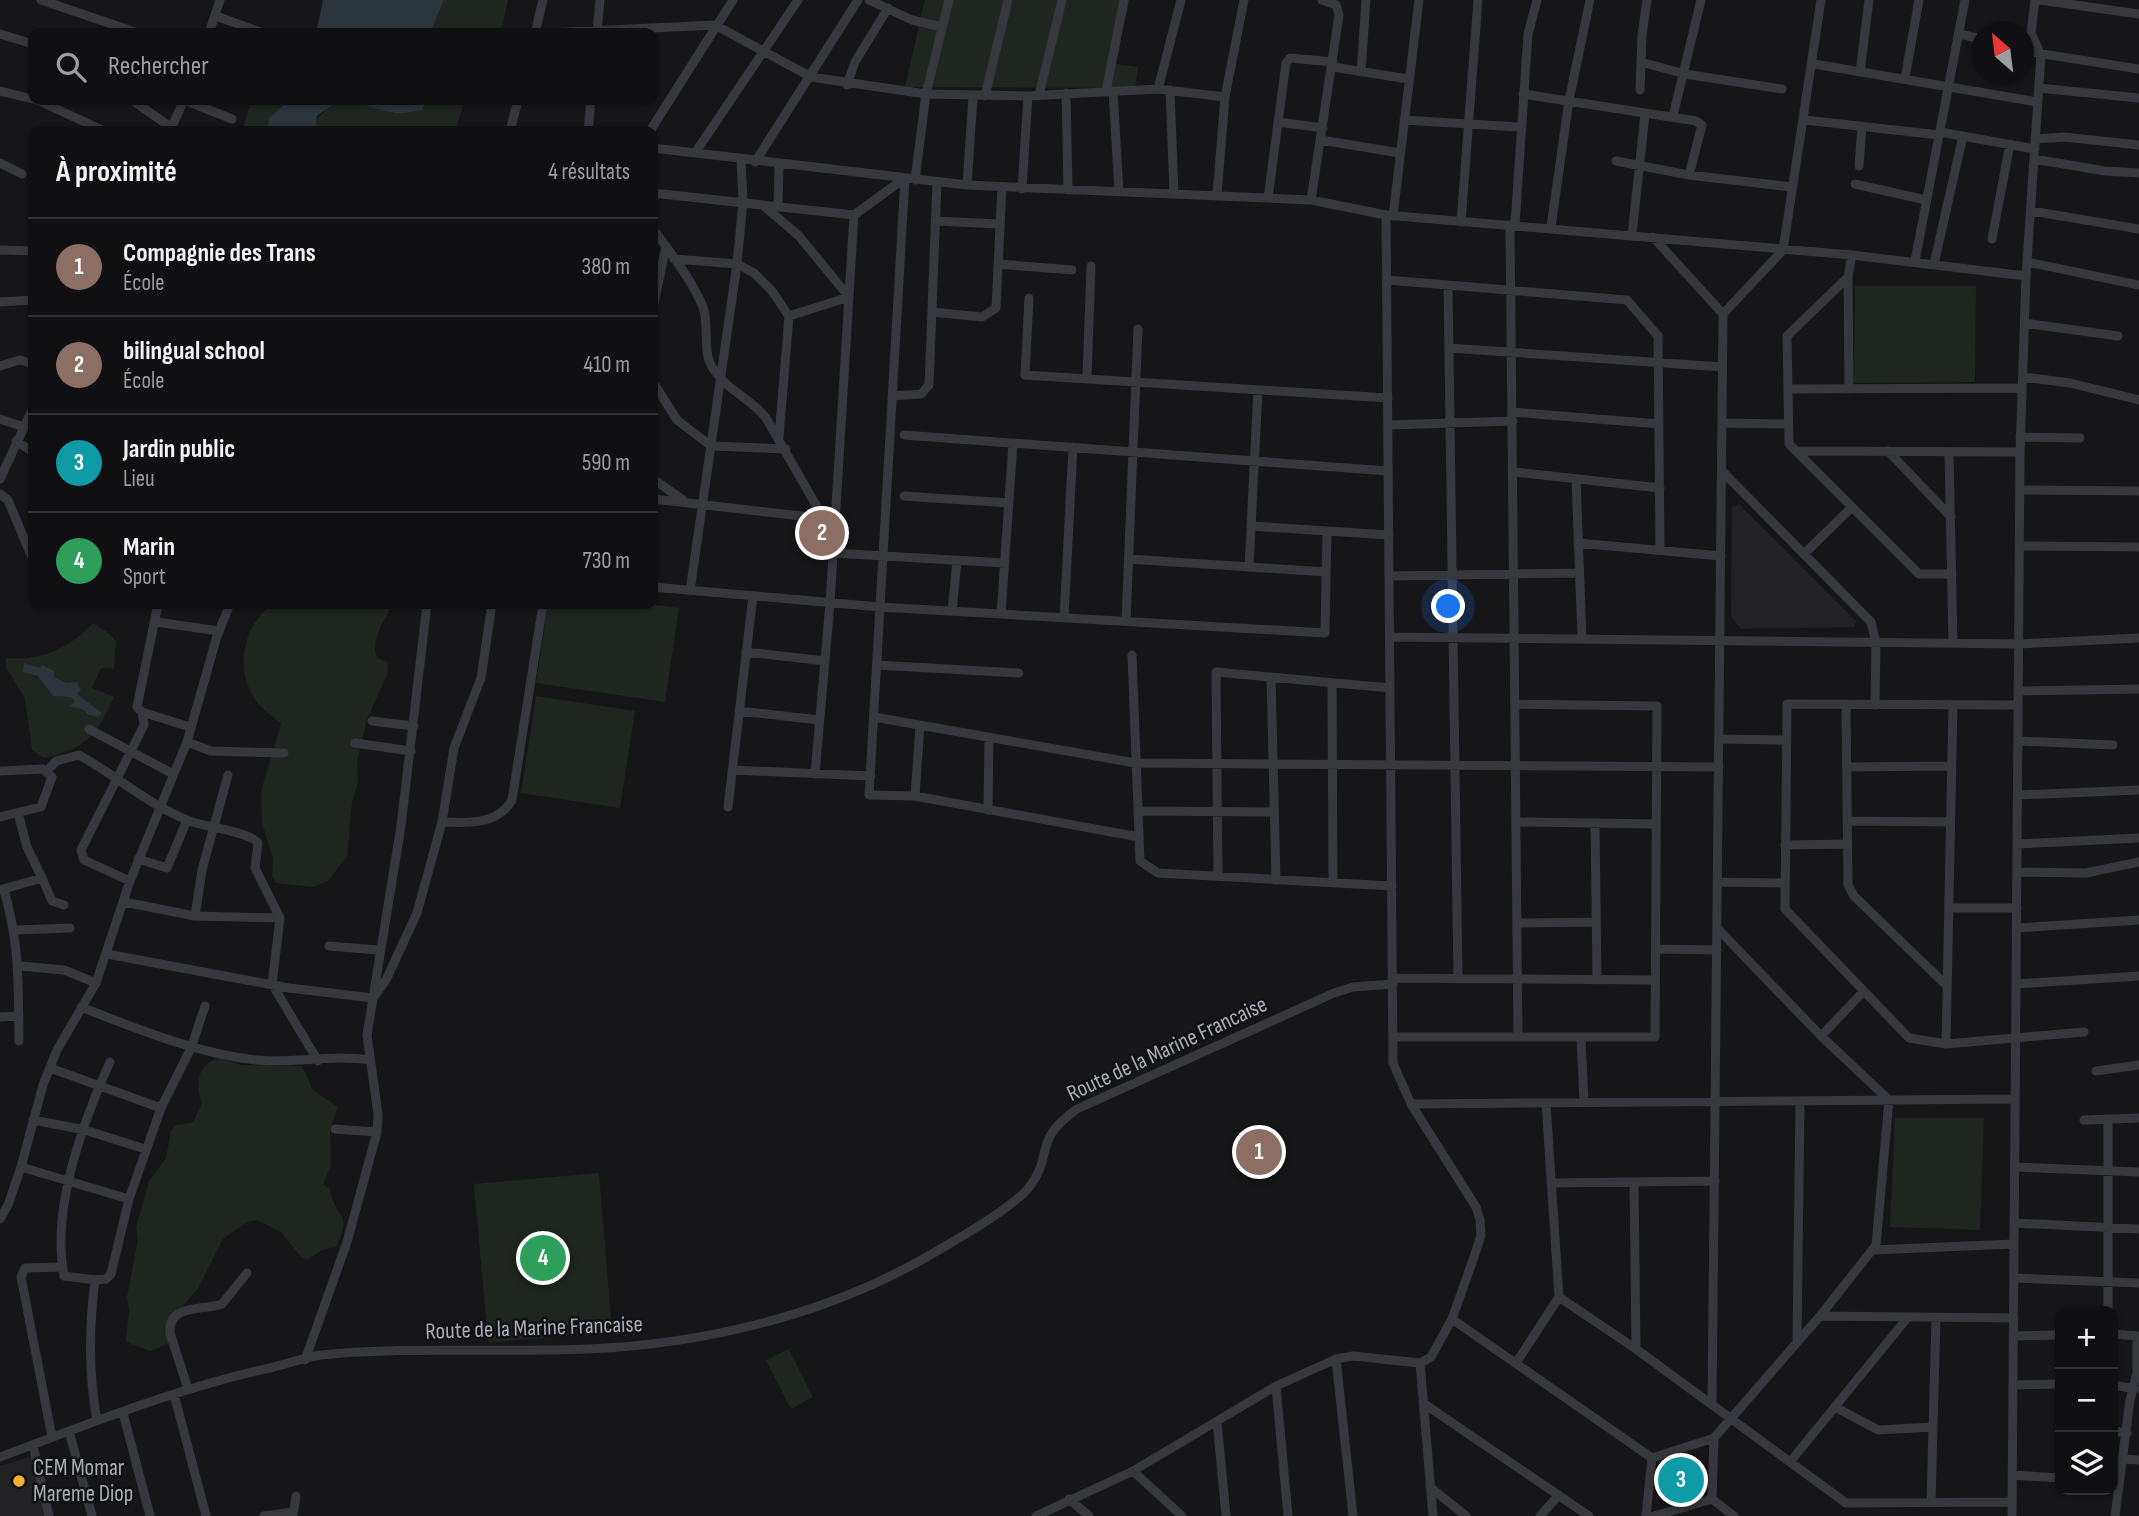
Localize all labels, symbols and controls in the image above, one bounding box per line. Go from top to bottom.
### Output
north arrow [1971,21,2034,84]
search box [28,28,658,105]
icon: search [52,48,90,86]
text: Rechercher [108,51,209,82]
text: À proximité [56,154,177,190]
text: 4 résultats [548,158,630,186]
text: Compagnie des Trans [123,238,316,269]
text: 1 [74,253,84,281]
text: 380 m [582,253,630,281]
text: École [123,269,165,297]
text: bilingual school [123,336,265,367]
text: 2 [74,351,84,379]
text: 410 m [584,351,630,379]
text: École [123,367,165,395]
text: Jardin public [123,434,235,465]
text: 3 [74,449,84,477]
text: 590 m [582,449,630,477]
text: Lieu [123,465,155,493]
pin: 2 [799,507,845,559]
text: Marin [123,532,175,563]
text: 4 [74,547,84,575]
text: 730 m [582,547,630,575]
text: Sport [123,563,166,591]
your location [1431,589,1465,623]
street label: Route de la Marine Francaise [1062,990,1272,1108]
pin: 1 [1236,1126,1282,1178]
pin: 4 [520,1232,566,1284]
map controls [2055,1306,2118,1495]
button: + [2055,1306,2118,1369]
street label: Route de la Marine Francaise [425,1310,643,1346]
button: − [2055,1369,2118,1432]
button: layers [2055,1432,2118,1495]
place label: CEM Momar Mareme Diop [33,1454,133,1508]
pin: 3 [1658,1454,1704,1506]
marker: CEM Momar Mareme Diop [11,1473,27,1489]

